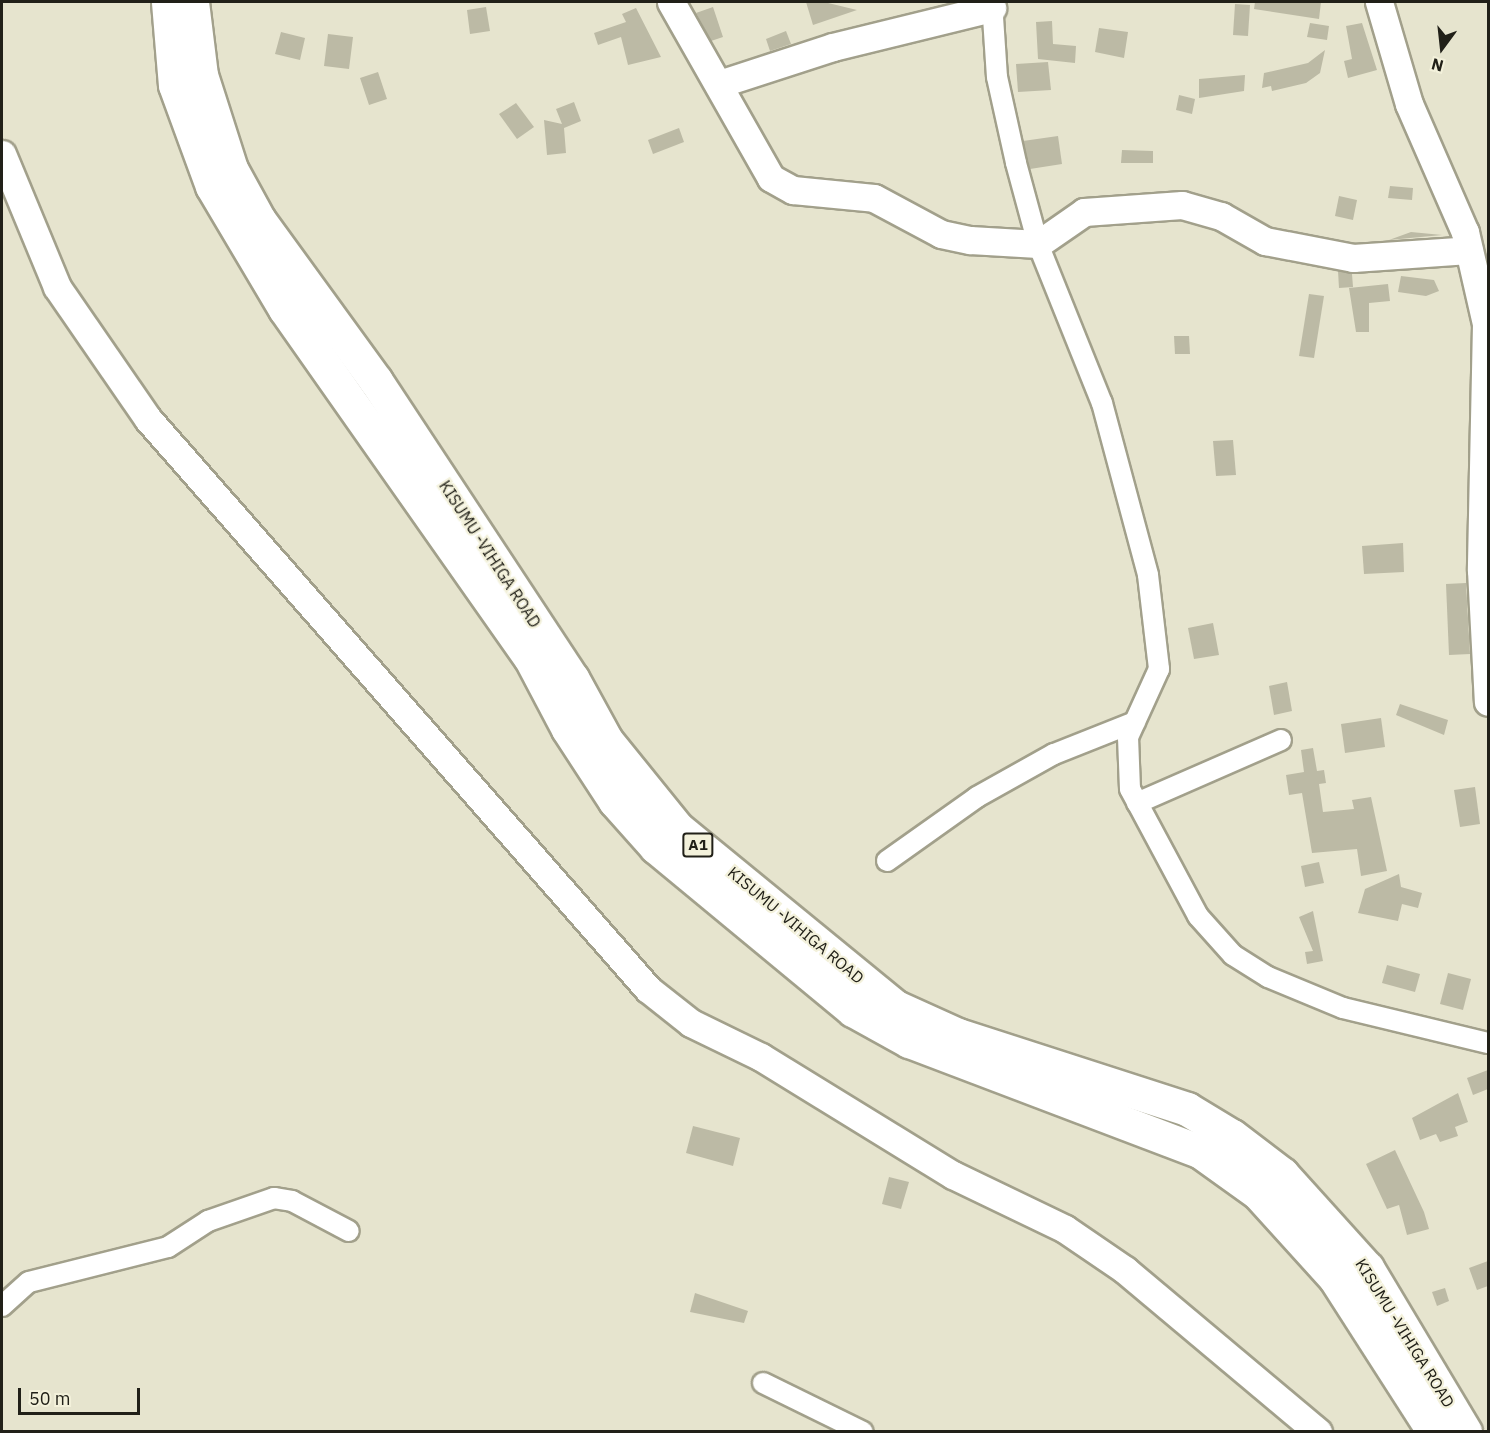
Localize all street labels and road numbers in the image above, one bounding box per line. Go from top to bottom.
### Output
street label: KISUMU -VIHIGA ROAD [435,477,545,631]
road number: A1 [682,833,714,857]
street label: KISUMU -VIHIGA ROAD [724,863,868,987]
street label: KISUMU -VIHIGA ROAD [1351,1255,1459,1411]

